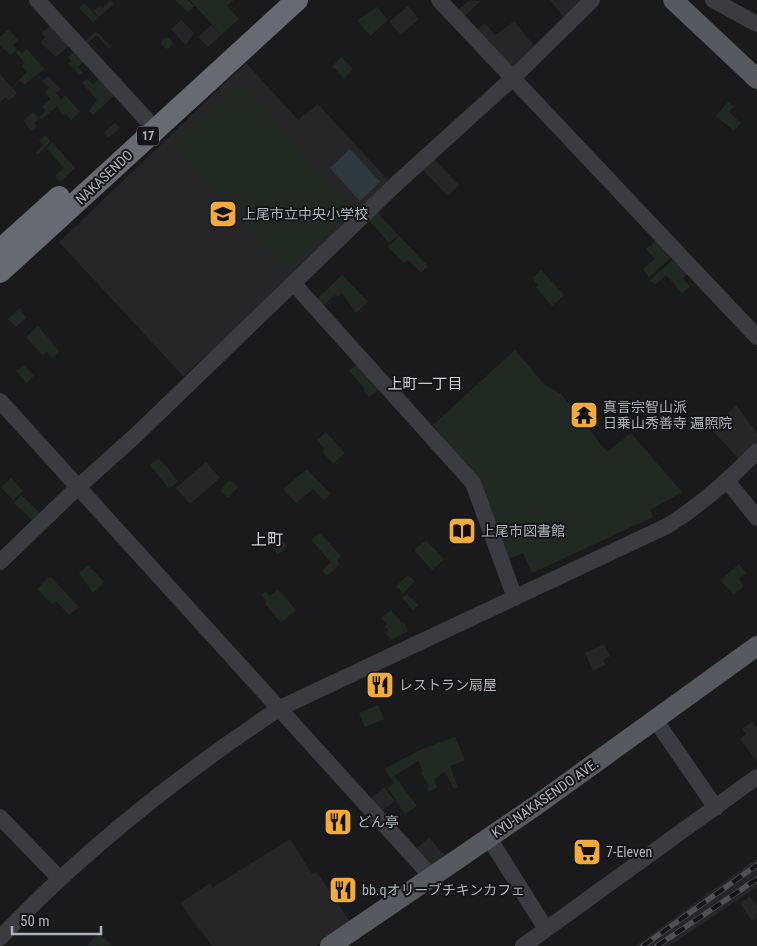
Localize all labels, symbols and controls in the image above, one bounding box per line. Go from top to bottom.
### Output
road number: 17 [137,126,159,146]
street label: NAKASENDO [72,147,136,207]
school or university icon: 上尾市立中央小学校 [208,199,238,229]
place label: 上尾市立中央小学校 [242,206,368,222]
district label: 上町一丁目 [387,375,463,393]
place label: 真言宗智山派 日乗山秀善寺 遍照院 [603,399,732,431]
temple icon: 真言宗智山派 日乗山秀善寺 遍照院 [569,400,599,430]
library icon: 上尾市図書館 [447,516,477,546]
place label: 上尾市図書館 [481,523,565,539]
district label: 上町 [251,530,283,549]
restaurant icon: レストラン扇屋 [365,670,395,700]
place label: レストラン扇屋 [399,677,497,693]
street label: KYU-NAKASENDO AVE. [489,755,601,841]
restaurant icon: どん亭 [323,807,353,837]
place label: どん亭 [357,814,399,830]
supermarket icon: 7-Eleven [572,837,602,867]
place label: 7-Eleven [606,844,652,860]
restaurant icon: bb.qオリーブチキンカフェ [328,875,358,905]
place label: bb.qオリーブチキンカフェ [362,882,525,898]
scale bar [12,904,101,936]
text: 50 m [20,912,50,930]

